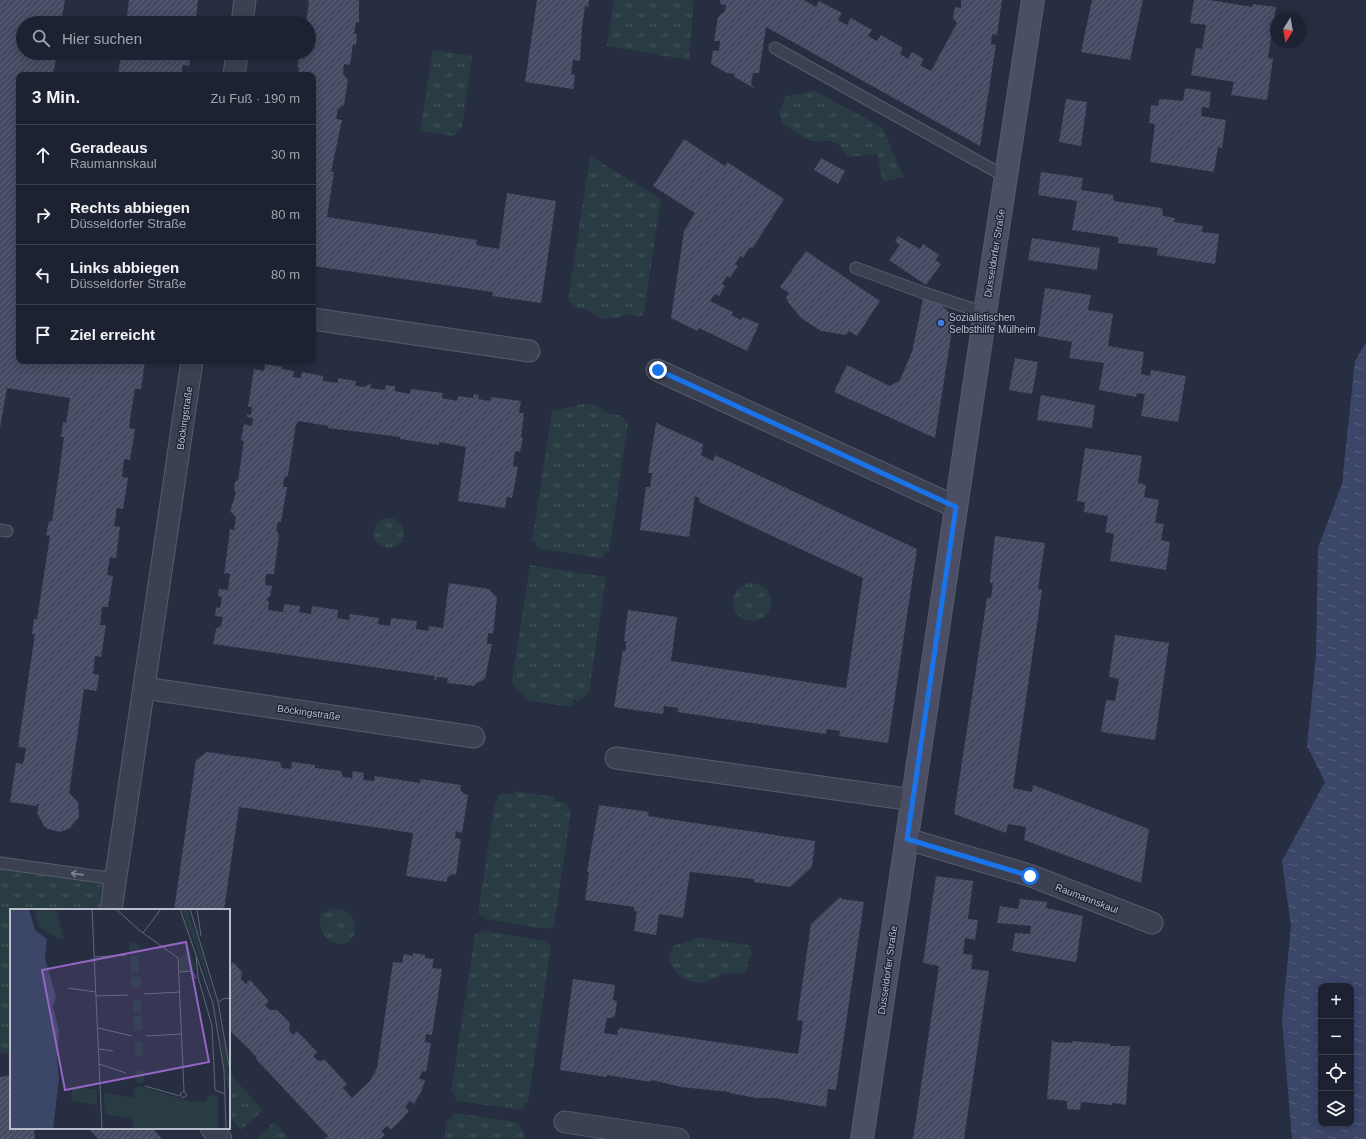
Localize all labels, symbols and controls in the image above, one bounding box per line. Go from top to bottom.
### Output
north arrow [1270,12,1306,48]
search box [16,16,316,60]
icon: search [30,27,52,49]
text: Hier suchen [62,30,142,47]
text: 3 Min. [32,88,80,107]
text: Zu Fuß · 190 m [210,91,300,106]
text: Geradeaus [70,139,148,156]
icon: ahead [32,144,54,166]
text: 30 m [271,147,300,162]
text: Raumannskaul [70,156,157,171]
text: Rechts abbiegen [70,199,190,216]
icon: right [32,204,54,226]
text: 80 m [271,207,300,222]
street label: Düsseldorfer Straße [982,208,1007,298]
text: Düsseldorfer Straße [70,216,186,231]
text: Links abbiegen [70,259,179,276]
icon: left [32,264,54,286]
text: 80 m [271,267,300,282]
text: Düsseldorfer Straße [70,276,186,291]
place label: Sozialistischen Selbsthilfe Mülheim [949,312,1036,335]
marker: Sozialistischen Selbsthilfe Mülheim [936,318,946,328]
icon: arrive [32,324,54,346]
text: Ziel erreicht [70,326,155,343]
route end [649,361,667,379]
street label: Böckingstraße [175,385,194,450]
street label: Böckingstraße [277,703,342,722]
route start [1021,867,1039,885]
one-way arrow [71,870,84,878]
street label: Raumannskaul [1054,881,1120,916]
inset map [10,909,230,1129]
street label: Düsseldorfer Straße [876,925,899,1015]
map controls [1318,983,1354,1127]
button: + [1318,983,1354,1019]
button: − [1318,1019,1354,1055]
button: locate [1318,1055,1354,1091]
button: layers [1318,1091,1354,1127]

